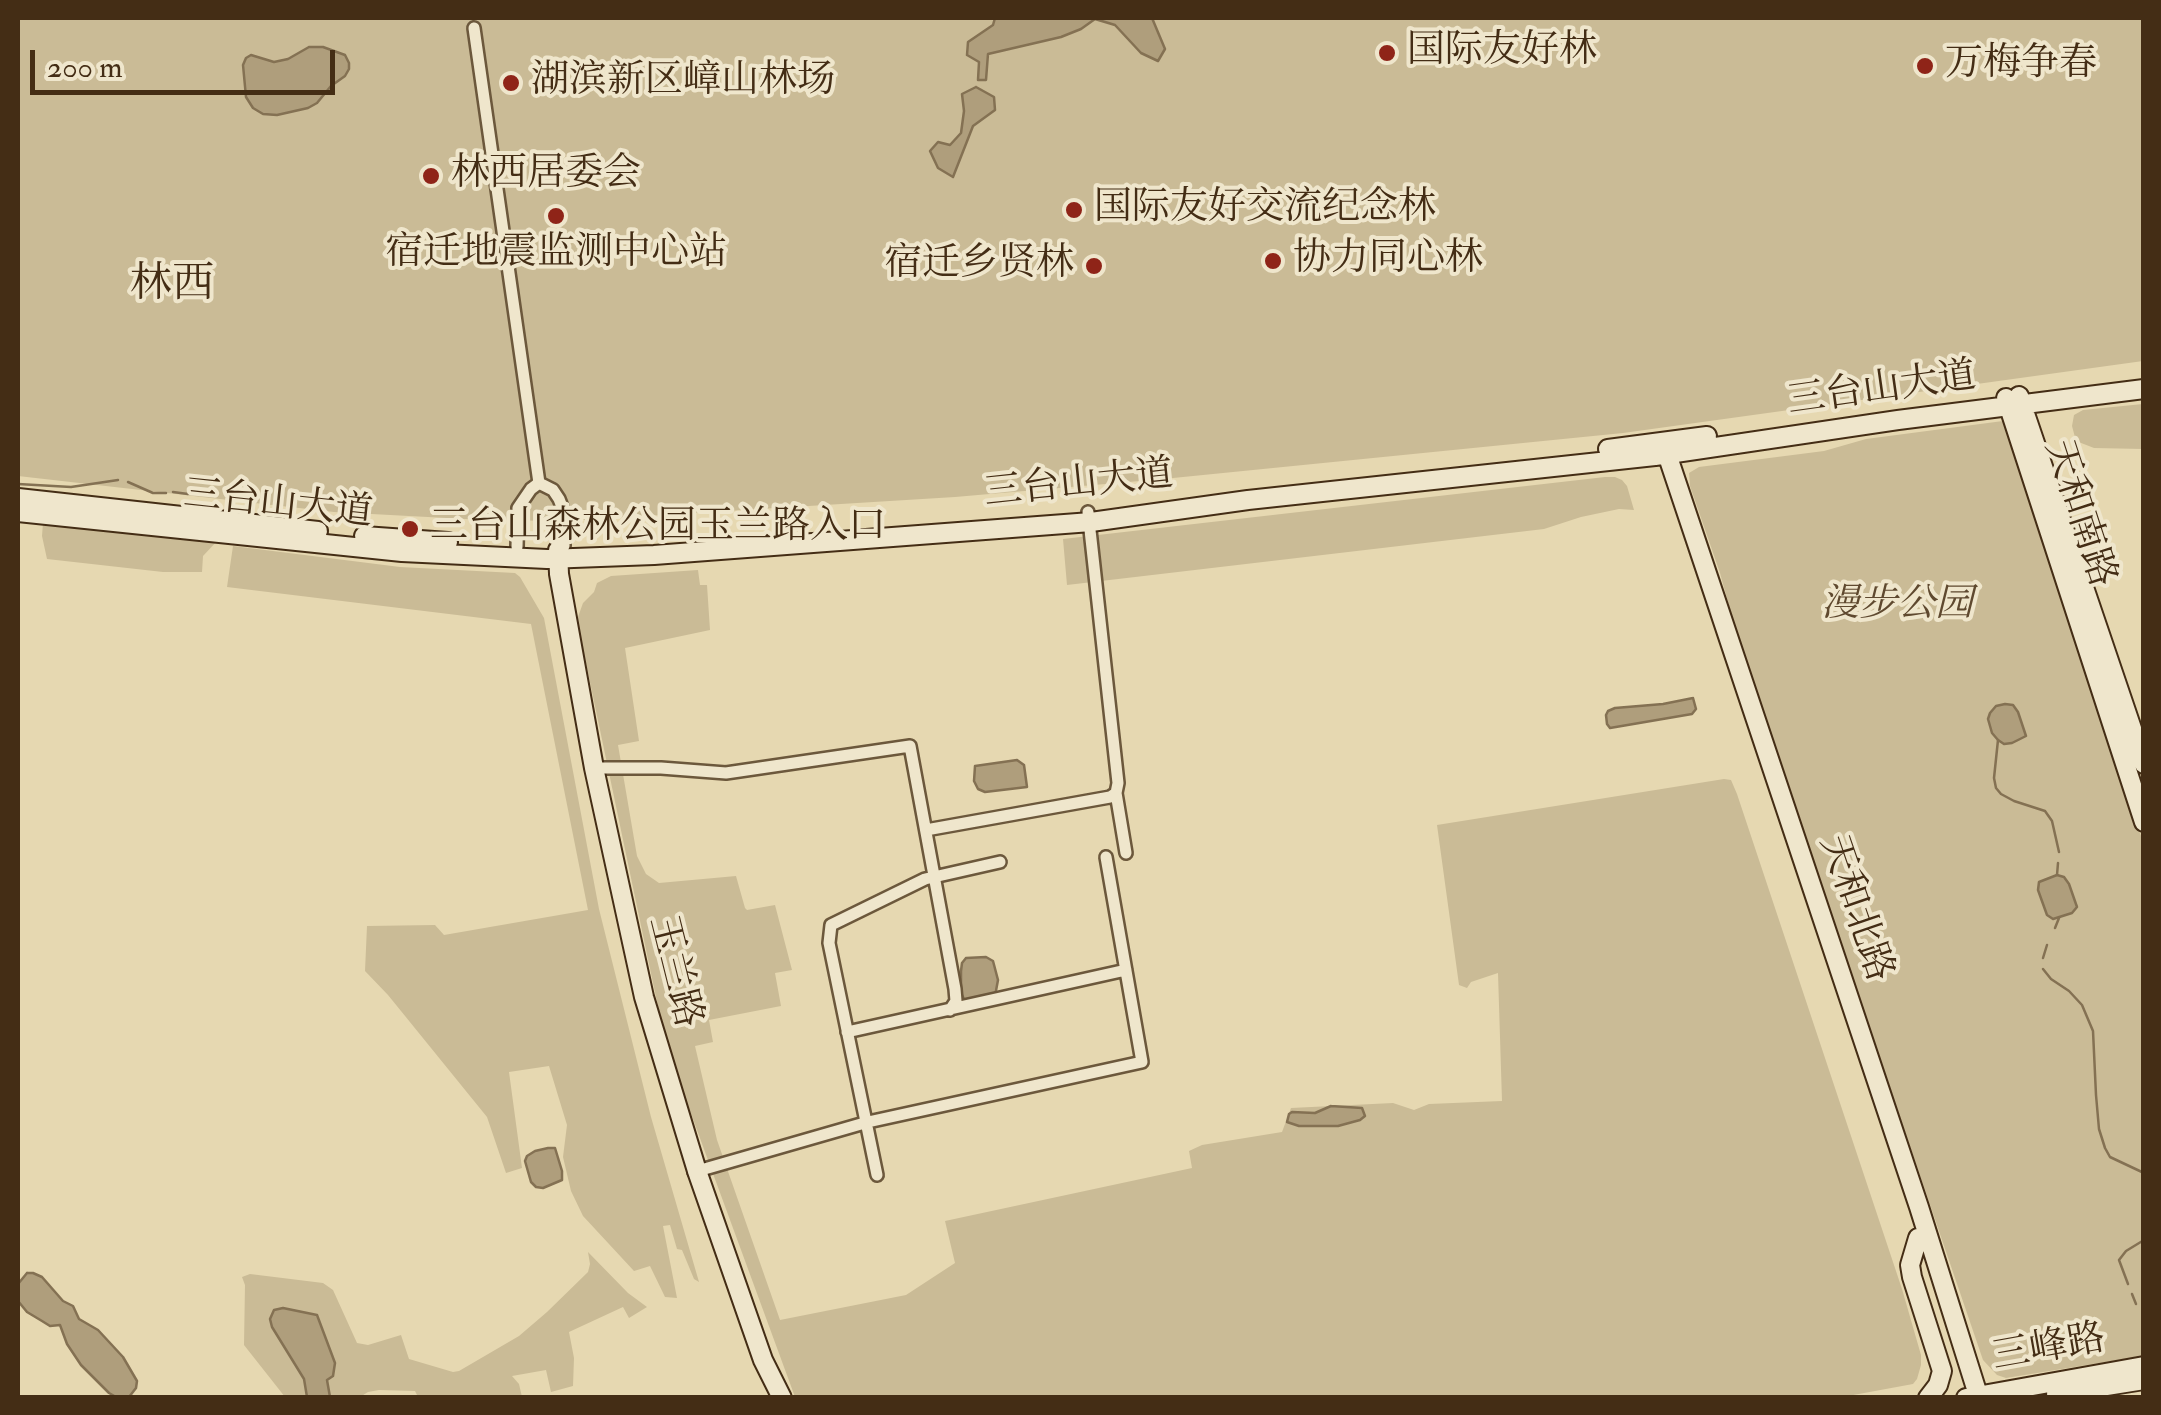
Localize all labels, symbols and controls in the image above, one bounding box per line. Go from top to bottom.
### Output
scale bar [35,30,340,92]
place label: 国际友好林 [1407,30,1597,76]
marker: 国际友好林 [1376,42,1398,64]
place label: 万梅争春 [1945,43,2097,89]
text: 200 m [47,49,123,86]
marker: 万梅争春 [1914,55,1936,77]
place label: 湖滨新区嶂山林场 [531,60,835,106]
marker: 湖滨新区嶂山林场 [500,72,522,94]
place label: 林西居委会 [451,153,641,199]
marker: 林西居委会 [420,165,442,187]
place label: 国际友好交流纪念林 [1094,187,1436,233]
marker: 国际友好交流纪念林 [1063,199,1085,221]
marker: 宿迁地震监测中心站 [545,205,567,227]
place label: 宿迁地震监测中心站 [385,232,727,278]
place label: 协力同心林 [1293,238,1483,284]
place label: 宿迁乡贤林 [884,243,1074,289]
marker: 协力同心林 [1262,250,1284,272]
marker: 宿迁乡贤林 [1083,255,1105,277]
district label: 林西 [130,262,214,312]
street label: 三台山大道 [1785,355,1979,427]
street label: 天和南路 [2033,435,2123,593]
street label: 三台山大道 [982,453,1176,519]
street label: 三台山大道 [181,473,375,539]
place label: 三台山森林公园玉兰路入口 [430,506,886,552]
marker: 三台山森林公园玉兰路入口 [399,518,421,540]
park label: 漫步公园 [1821,584,1973,630]
street label: 天和北路 [1808,830,1900,988]
street label: 玉兰路 [637,911,709,1033]
street label: 三峰路 [1989,1318,2109,1382]

